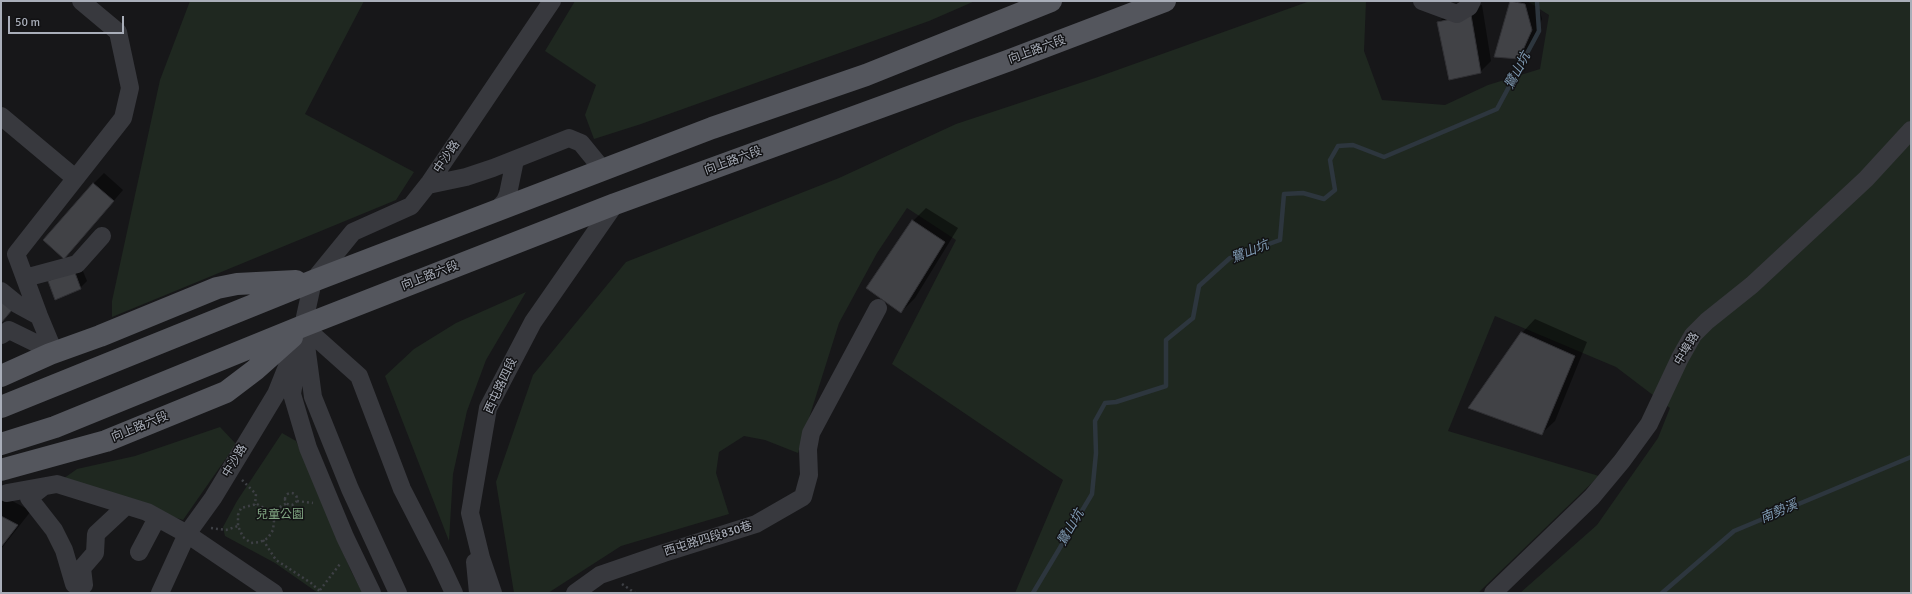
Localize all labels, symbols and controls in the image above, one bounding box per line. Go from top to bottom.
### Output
scale bar [10,8,126,34]
text: 50 m [15,15,40,30]
street label: 向上路六段 [1006,33,1068,67]
water label: 鷺山坑 [1502,50,1534,92]
street label: 中沙路 [431,138,463,176]
street label: 向上路六段 [702,144,764,178]
water label: 鷺山坑 [1229,237,1271,267]
street label: 向上路六段 [399,259,461,293]
street label: 中埠路 [1672,330,1702,368]
street label: 西屯路四段 [482,356,520,416]
street label: 向上路六段 [109,409,171,445]
street label: 中沙路 [220,442,250,480]
water label: 南勢溪 [1758,497,1800,527]
water label: 鷺山坑 [1054,507,1088,549]
park label: 兒童公園 [256,508,304,522]
street label: 西屯路四段830巷 [662,519,754,559]

